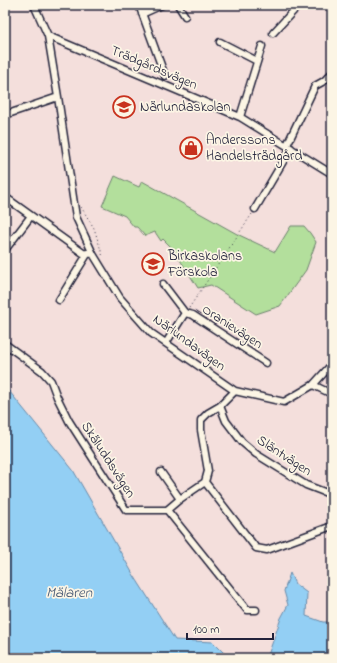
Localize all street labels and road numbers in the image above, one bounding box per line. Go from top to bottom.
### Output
street label: Trädgårdsvägen [107,40,201,97]
street label: Oranievägen [197,299,267,355]
street label: Närlundavägen [148,309,230,377]
street label: Skäluddsvägen [75,418,141,503]
street label: Släntvägen [252,430,316,483]

